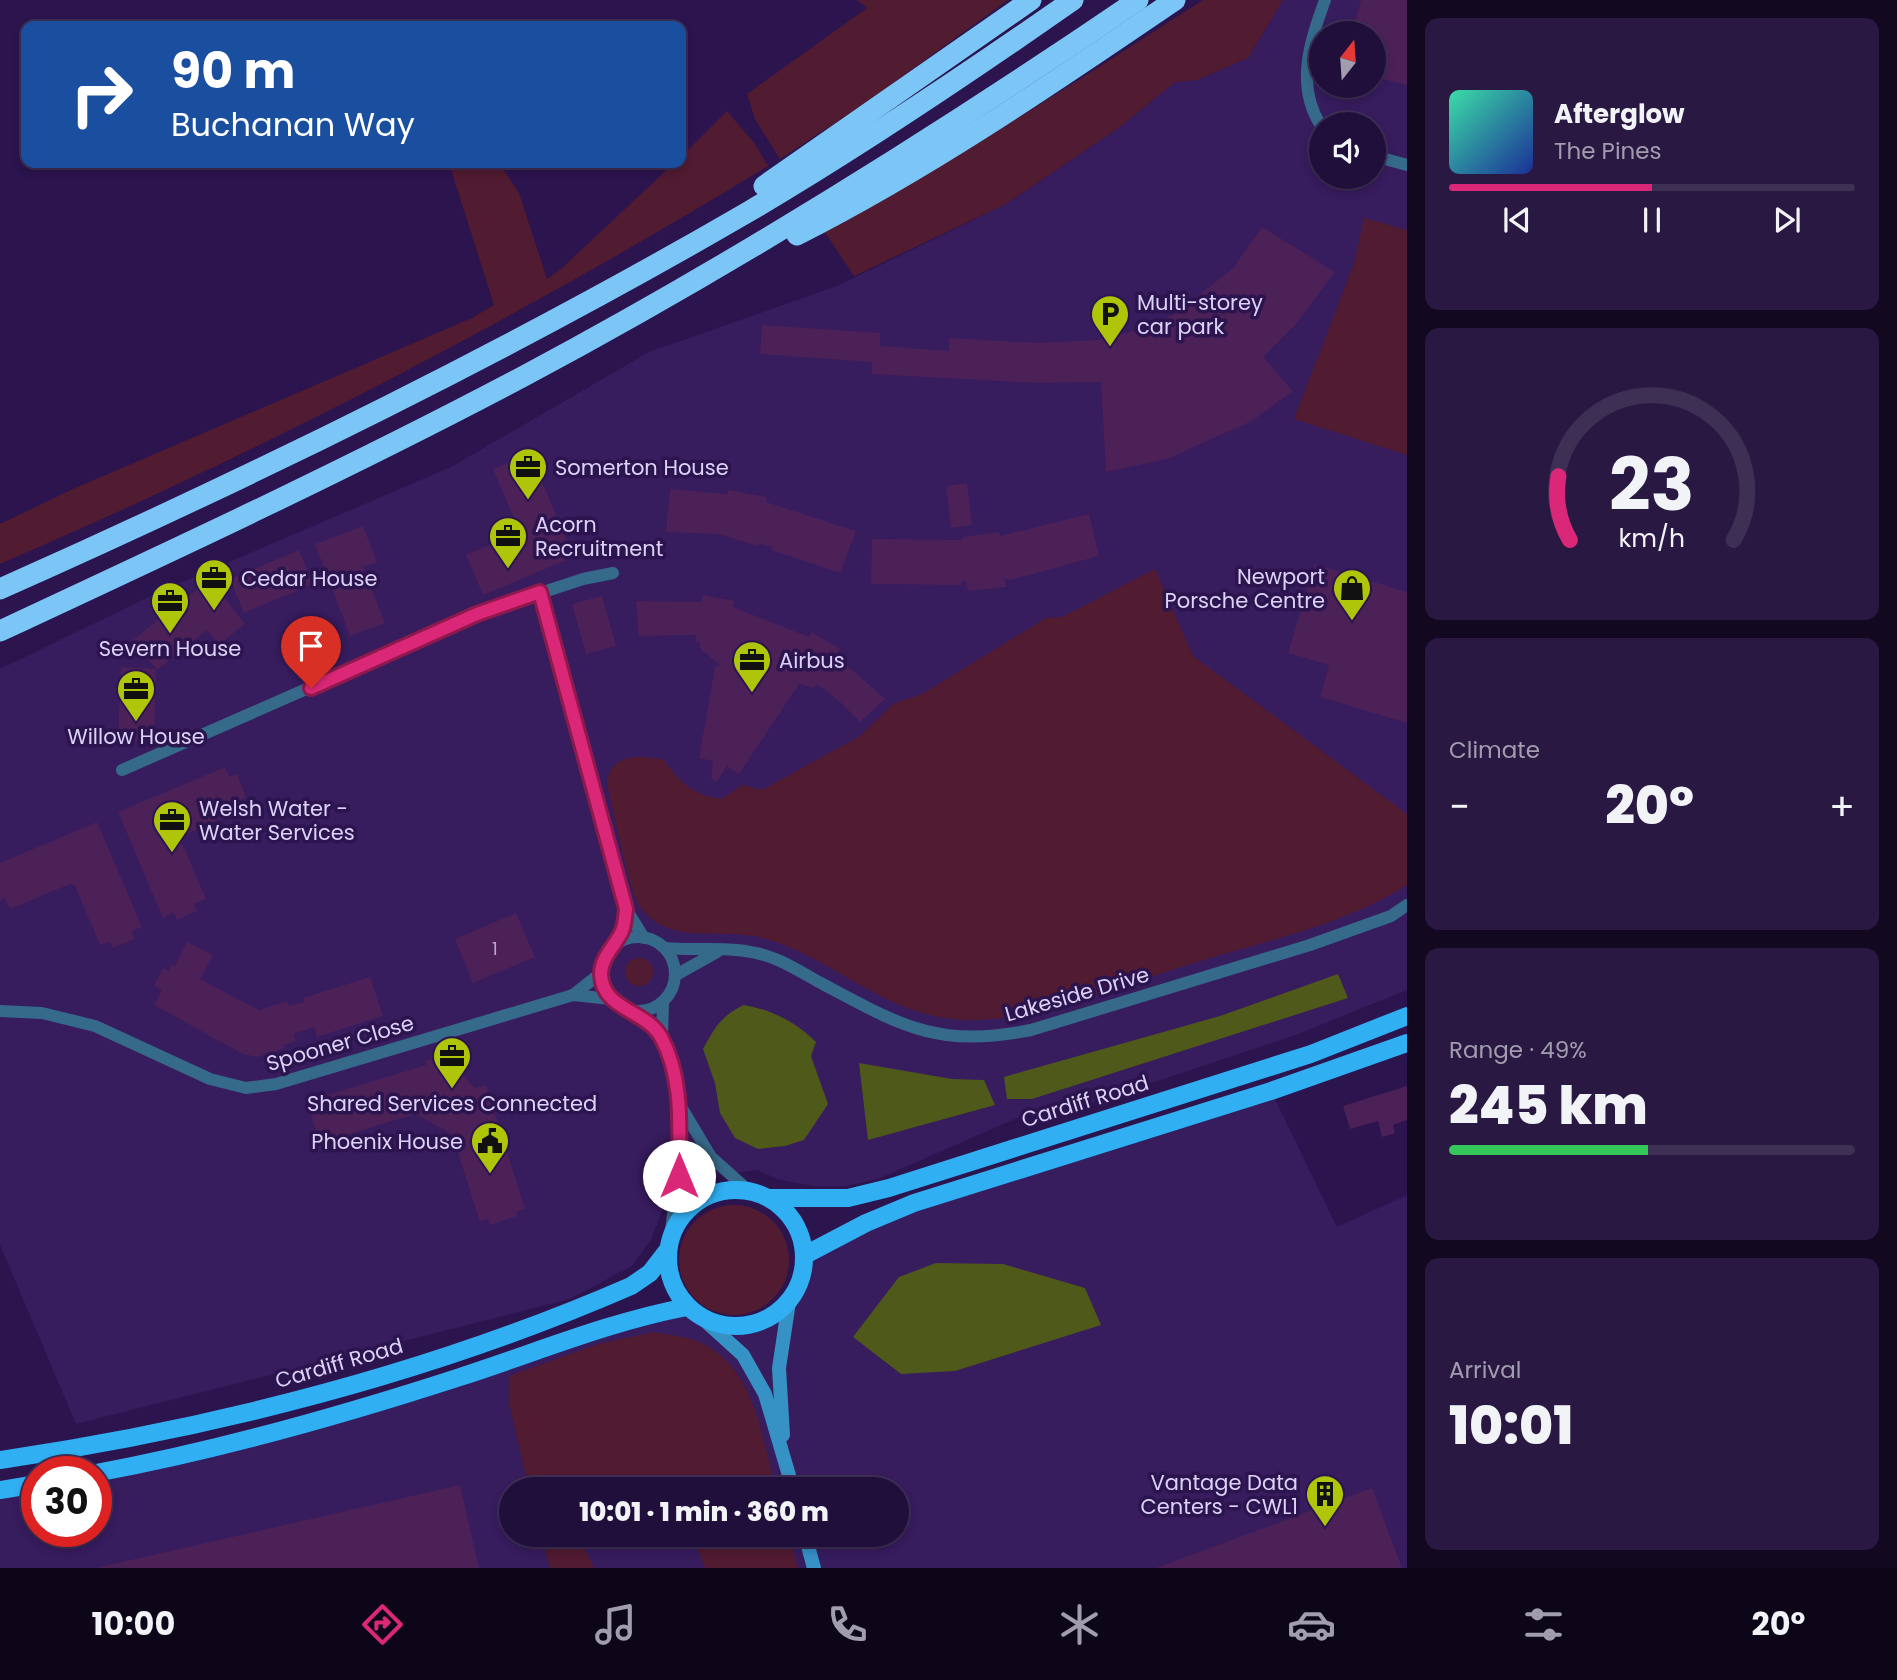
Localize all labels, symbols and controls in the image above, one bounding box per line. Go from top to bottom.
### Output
north arrow [1309,21,1386,98]
map controls [1309,21,1386,189]
text: 90 m [171,37,295,105]
icon: right [56,49,147,140]
text: Afterglow [1554,96,1685,132]
text: Buchanan Way [171,102,415,147]
button: sound [1309,112,1386,189]
text: The Pines [1554,135,1662,167]
icon: previous [1498,201,1536,239]
icon: pause [1633,201,1671,239]
icon: next [1768,201,1806,239]
place label: Multi-storey car park [1137,288,1263,341]
parking icon: Multi-storey car park [1089,293,1131,348]
text: 23 [1609,434,1695,535]
office icon: Somerton House [507,446,549,501]
place label: Somerton House [555,453,729,482]
place label: Acorn Recruitment [535,510,663,563]
office icon: Acorn Recruitment [487,515,529,570]
text: km/h [1619,521,1685,556]
office icon: Cedar House [193,557,235,612]
place label: Newport Porsche Centre [1165,562,1325,615]
place label: Cedar House [241,564,377,593]
shop icon: Newport Porsche Centre [1331,567,1373,622]
office icon: Severn House [149,580,191,635]
pin [281,616,341,688]
icon: arrive [292,627,330,665]
place label: Severn House [99,634,241,663]
office icon: Airbus [731,639,773,694]
place label: Airbus [779,646,845,675]
office icon: Willow House [115,668,157,723]
place label: Willow House [67,722,205,751]
text: Climate [1449,734,1540,766]
text: 20° [1605,769,1694,842]
text: − [1449,780,1470,833]
text: + [1829,780,1855,833]
place label: Welsh Water - Water Services [199,794,355,847]
office icon: Welsh Water - Water Services [151,799,193,854]
house number: 1 [492,936,498,961]
street label: Lakeside Drive [1002,960,1152,1028]
street label: Spooner Close [263,1008,417,1078]
text: Range · 49% [1449,1034,1587,1066]
office icon: Shared Services Connected [431,1035,473,1090]
street label: Cardiff Road [1018,1068,1152,1134]
text: 245 km [1449,1069,1648,1142]
place label: Shared Services Connected [307,1089,597,1118]
public building icon: Phoenix House [469,1120,511,1175]
place label: Phoenix House [311,1127,463,1156]
position arrow [642,1139,716,1213]
street label: Cardiff Road [272,1331,406,1395]
text: Arrival [1449,1354,1521,1386]
text: 10:01 [1449,1389,1573,1462]
speed limit sign: 30 [21,1456,112,1547]
place label: Vantage Data Centers - CWL1 [1141,1468,1298,1521]
building icon: Vantage Data Centers - CWL1 [1304,1473,1346,1528]
text: 10:01 · 1 min · 360 m [579,1494,829,1530]
icon: directions [358,1600,407,1649]
icon: music [591,1600,640,1649]
icon: phone [823,1600,872,1649]
icon: climate [1055,1600,1104,1649]
icon: car [1287,1600,1336,1649]
icon: filters [1519,1600,1568,1649]
text: 10:00 [92,1601,175,1646]
text: 20° [1751,1601,1805,1646]

